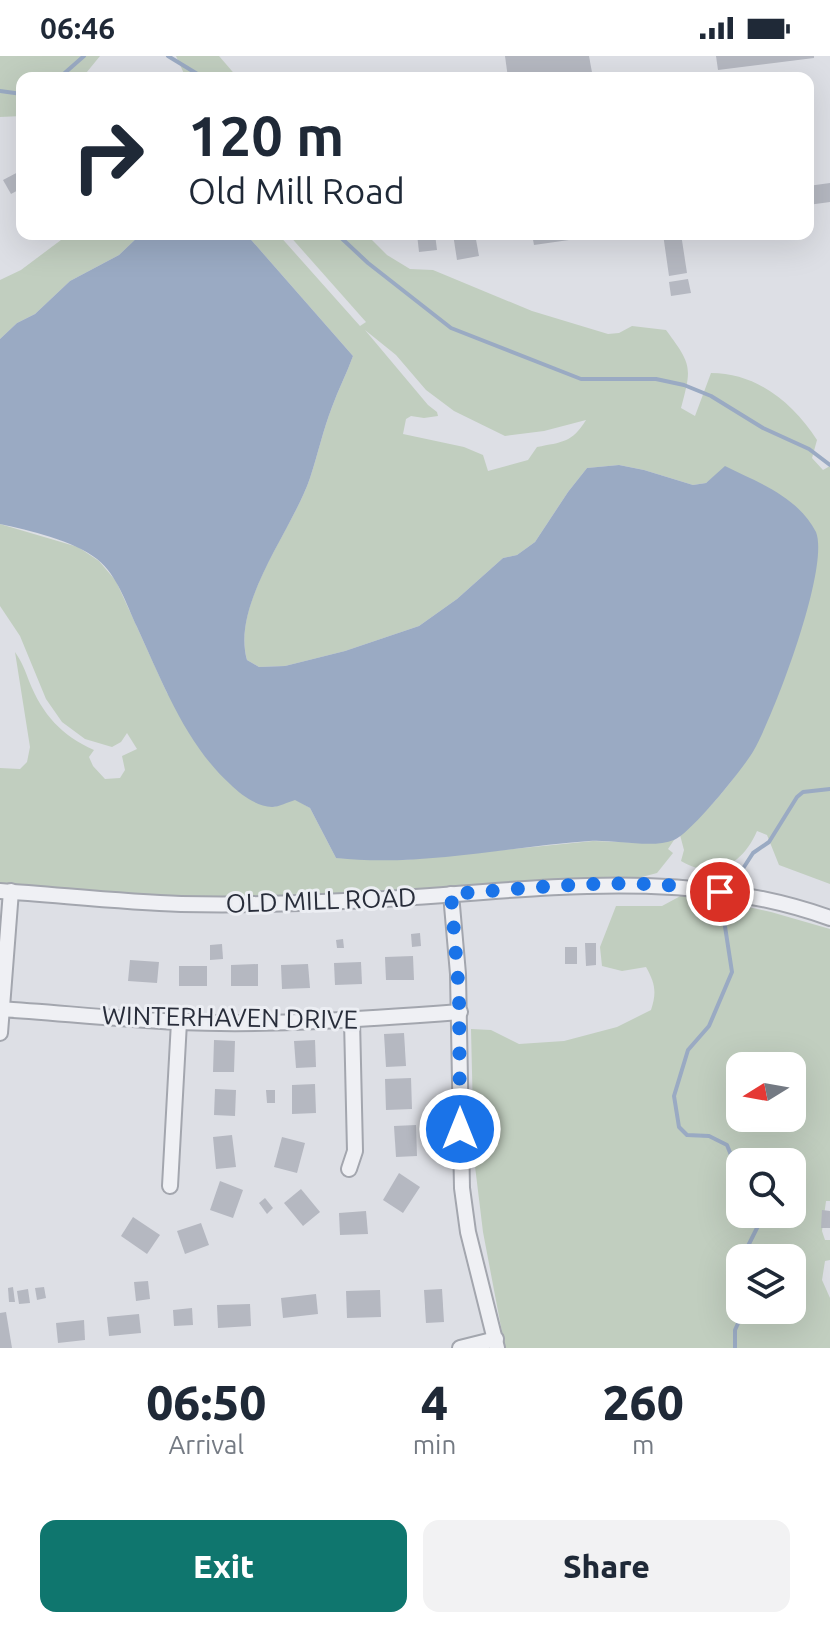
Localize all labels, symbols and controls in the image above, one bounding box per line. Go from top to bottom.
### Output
text: 06:46 [40,11,115,45]
icon: right [56,104,160,208]
text: 120 m [188,104,344,167]
text: Old Mill Road [188,170,405,211]
pin [686,858,754,926]
icon: arrive [698,870,742,914]
street label: OLD MILL ROAD [225,882,417,918]
street label: WINTERHAVEN DRIVE [102,1000,358,1034]
north arrow [726,1052,806,1132]
map controls [726,1052,806,1324]
position arrow [418,1087,502,1171]
button: search [726,1148,806,1228]
button: layers [726,1244,806,1324]
text: 06:50 [146,1375,266,1429]
text: 4 [421,1375,448,1429]
text: 260 [603,1375,684,1429]
text: Arrival [168,1430,244,1459]
text: min [413,1430,456,1459]
text: m [632,1430,654,1459]
button: Exit [40,1520,407,1612]
button: Share [423,1520,790,1612]

